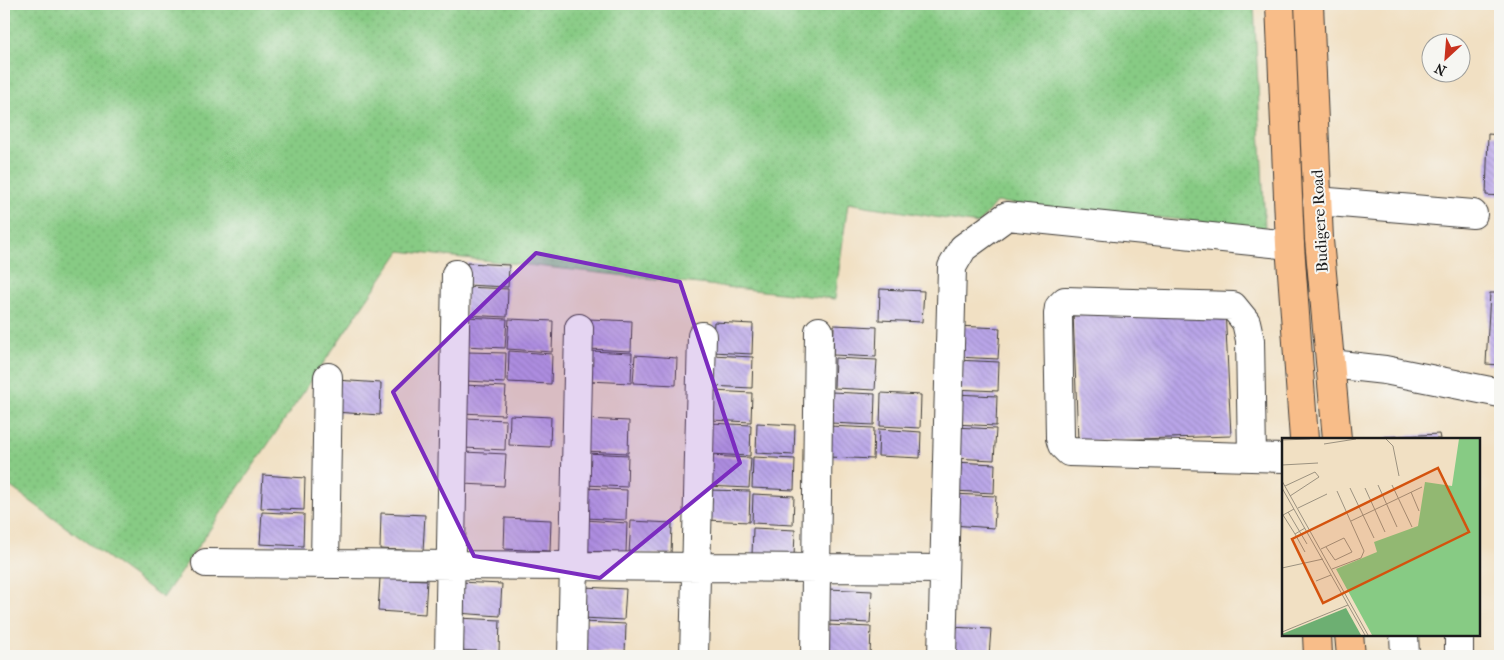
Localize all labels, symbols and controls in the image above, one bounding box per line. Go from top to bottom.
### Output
north arrow [1422,32,1472,82]
text: N [1432,59,1449,79]
street label: Budigere Road [1307,169,1332,273]
inset map [1282,438,1479,635]

